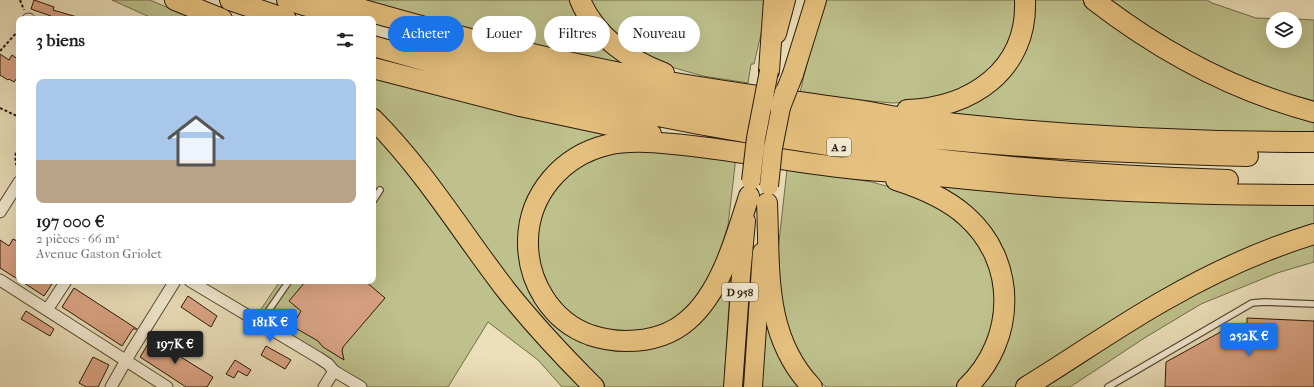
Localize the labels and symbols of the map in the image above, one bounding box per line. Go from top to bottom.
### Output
road number: A 2 [827,138,851,156]
road number: D 958 [722,283,758,301]
pin: 181K € [237,309,303,343]
pin: 252K € [1216,323,1282,357]
pin: 197K € [142,331,208,365]

